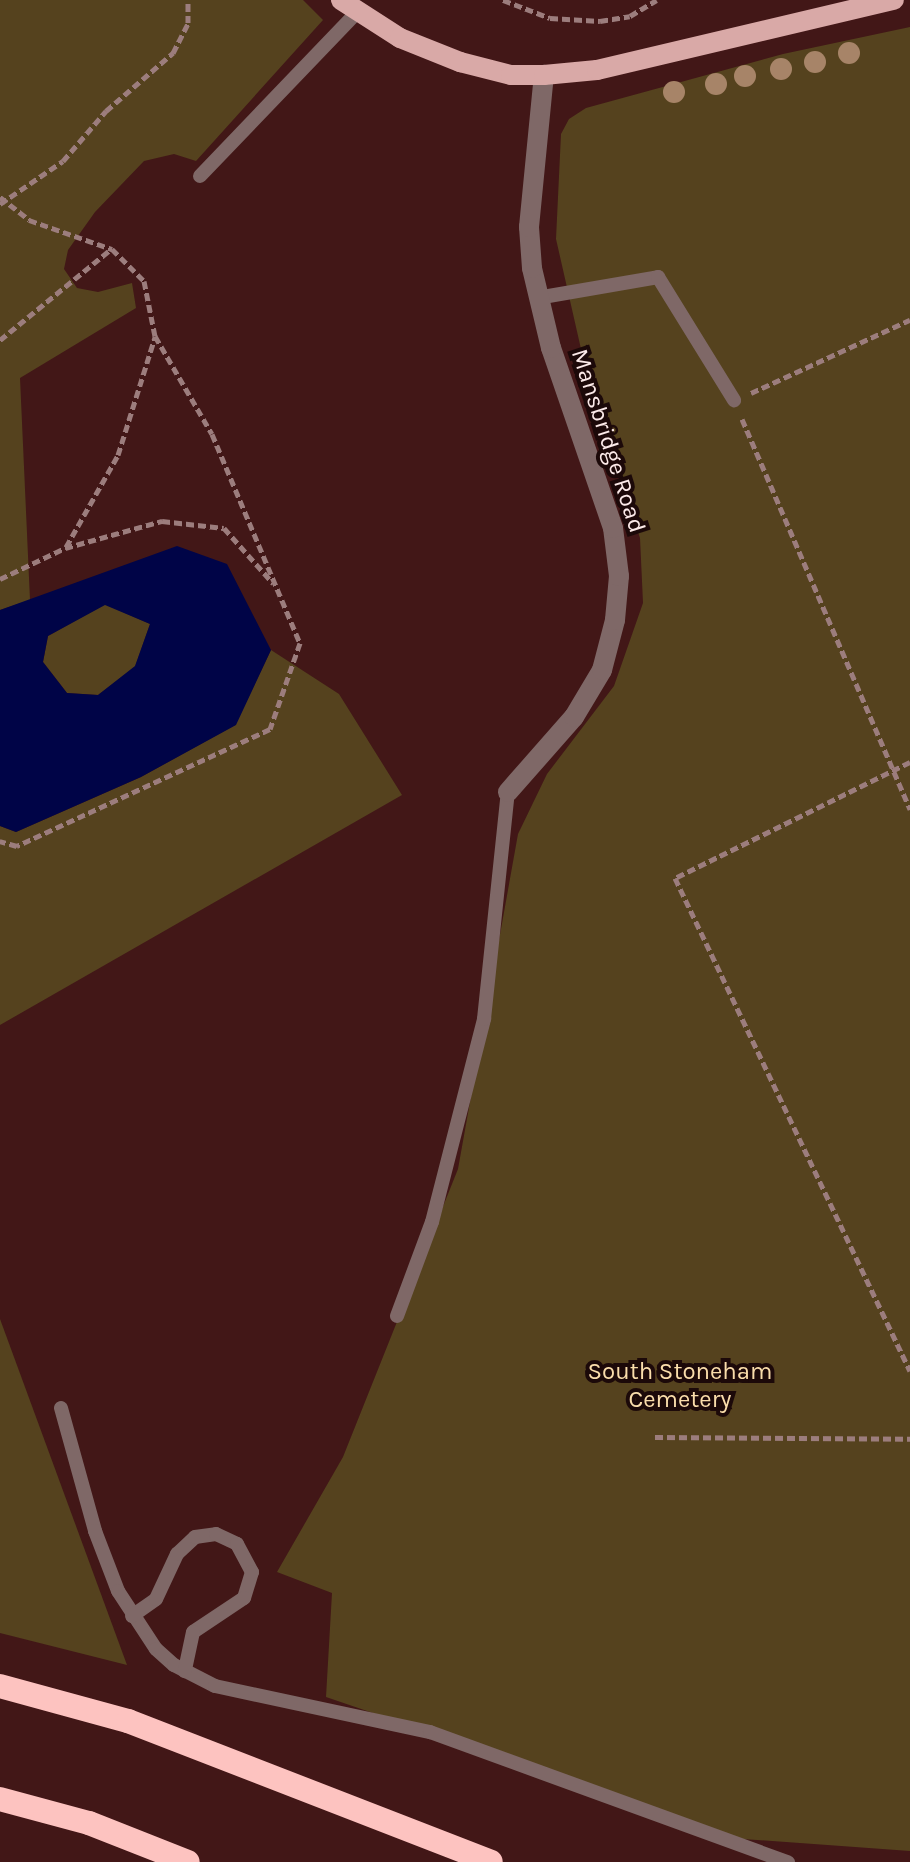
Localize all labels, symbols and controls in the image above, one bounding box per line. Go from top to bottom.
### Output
street label: Mansbridge Road [565,345,651,537]
park label: South Stoneham Cemetery [588,1358,772,1414]

